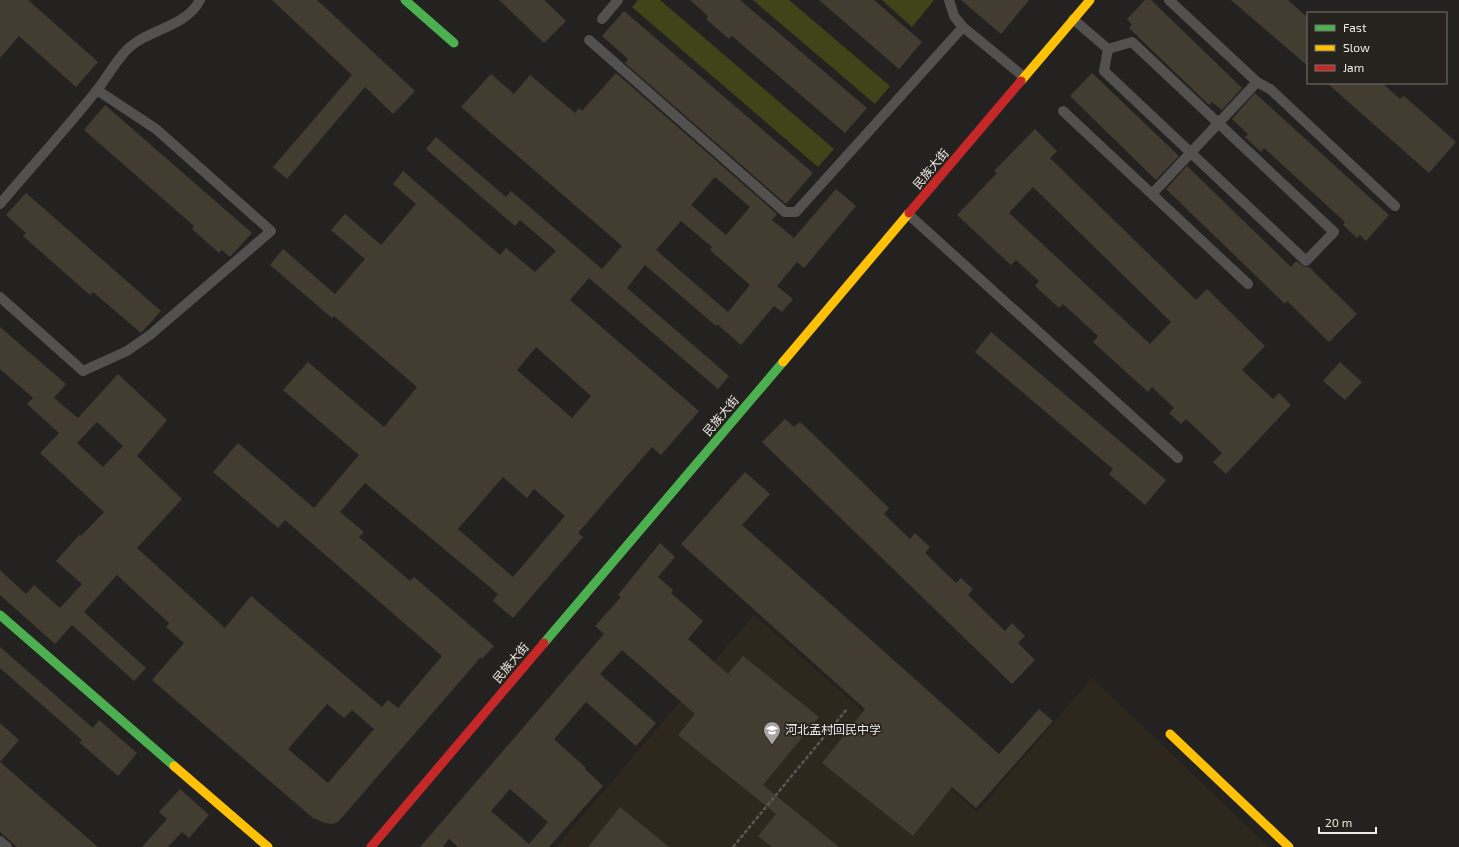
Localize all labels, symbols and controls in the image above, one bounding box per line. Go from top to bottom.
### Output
legend [1307,12,1447,84]
text: Fast [1343,20,1367,34]
text: Slow [1343,40,1370,54]
text: Jam [1343,60,1364,74]
street label: 民族大街 [909,145,951,191]
street label: 民族大街 [699,392,741,438]
street label: 民族大街 [489,639,531,685]
school or university icon: 河北孟村回民中学 [762,720,782,745]
place label: 河北孟村回民中学 [785,722,881,736]
scale bar [1319,809,1376,835]
text: 20 m [1325,815,1352,829]

